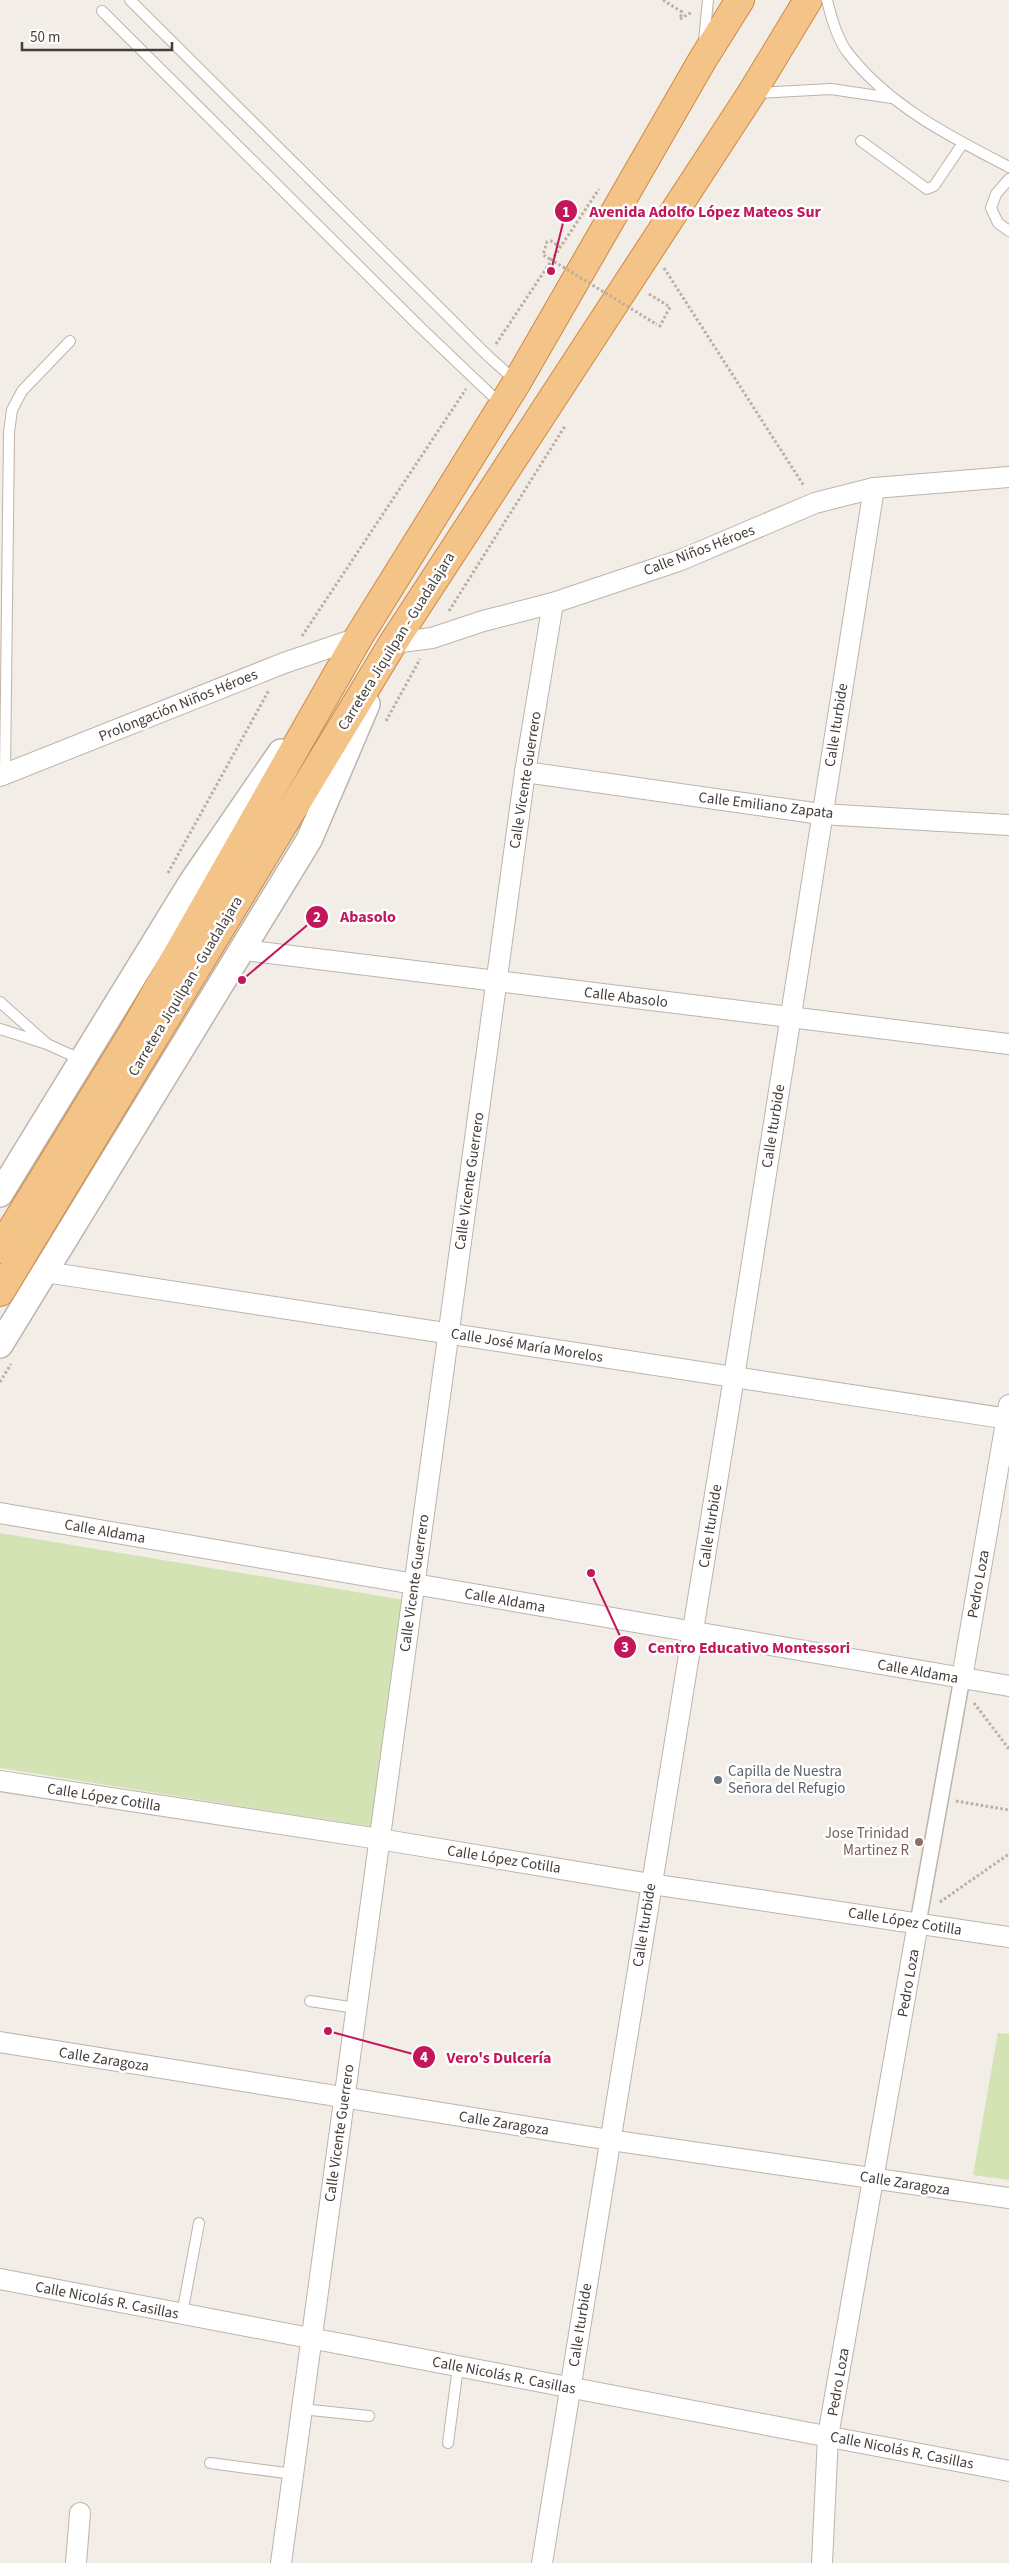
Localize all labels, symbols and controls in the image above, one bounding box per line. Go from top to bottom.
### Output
scale bar [22,20,172,52]
text: 50 m [30,27,60,48]
callout: Avenida Adolfo López Mateos Sur [554,196,830,227]
text: Avenida Adolfo López Mateos Sur [588,201,821,223]
text: 1 [562,202,570,223]
street label: Calle Niños Héroes [641,520,758,581]
street label: Carretera Jiquilpan - Guadalajara [333,548,460,734]
street label: Prolongación Niños Héroes [96,664,261,747]
street label: Calle Iturbide [820,682,853,768]
street label: Calle Vicente Guerrero [504,710,547,850]
street label: Calle Emiliano Zapata [697,787,835,824]
street label: Carretera Jiquilpan - Guadalajara [123,892,248,1080]
callout: Abasolo [305,901,406,932]
text: Abasolo [339,906,396,928]
text: 2 [313,907,321,928]
street label: Calle Abasolo [583,982,669,1013]
street label: Calle Iturbide [757,1083,790,1169]
street label: Calle Vicente Guerrero [449,1111,490,1251]
street label: Calle José María Morelos [449,1323,605,1368]
street label: Calle Iturbide [694,1483,727,1569]
street label: Calle Vicente Guerrero [394,1513,435,1653]
street label: Calle Aldama [63,1514,147,1549]
street label: Pedro Loza [962,1548,995,1620]
street label: Calle Aldama [463,1583,547,1618]
callout: Centro Educativo Montessori [613,1632,861,1663]
text: 3 [621,1637,629,1658]
text: Centro Educativo Montessori [648,1637,850,1659]
street label: Calle Aldama [876,1654,960,1689]
place label: Capilla de Nuestra Señora del Refugio [728,1761,846,1799]
marker: Capilla de Nuestra Señora del Refugio [712,1774,724,1786]
street label: Calle López Cotilla [45,1778,162,1817]
place label: Jose Trinidad Martinez R [825,1823,909,1861]
marker: Jose Trinidad Martinez R [913,1836,925,1848]
street label: Calle López Cotilla [445,1840,562,1879]
street label: Calle Iturbide [628,1882,661,1968]
street label: Calle López Cotilla [846,1902,963,1941]
street label: Pedro Loza [892,1947,925,2019]
callout: Vero's Dulcería [411,2041,561,2072]
street label: Calle Zaragoza [57,2042,151,2077]
text: 4 [420,2047,428,2068]
text: Vero's Dulcería [446,2047,551,2069]
street label: Calle Vicente Guerrero [319,2063,360,2203]
street label: Calle Zaragoza [457,2106,551,2141]
street label: Calle Zaragoza [858,2166,952,2201]
street label: Calle Nicolás R. Casillas [33,2276,180,2325]
street label: Calle Iturbide [564,2282,597,2368]
street label: Pedro Loza [822,2346,855,2418]
street label: Calle Nicolás R. Casillas [430,2351,577,2400]
street label: Calle Nicolás R. Casillas [828,2426,975,2475]

